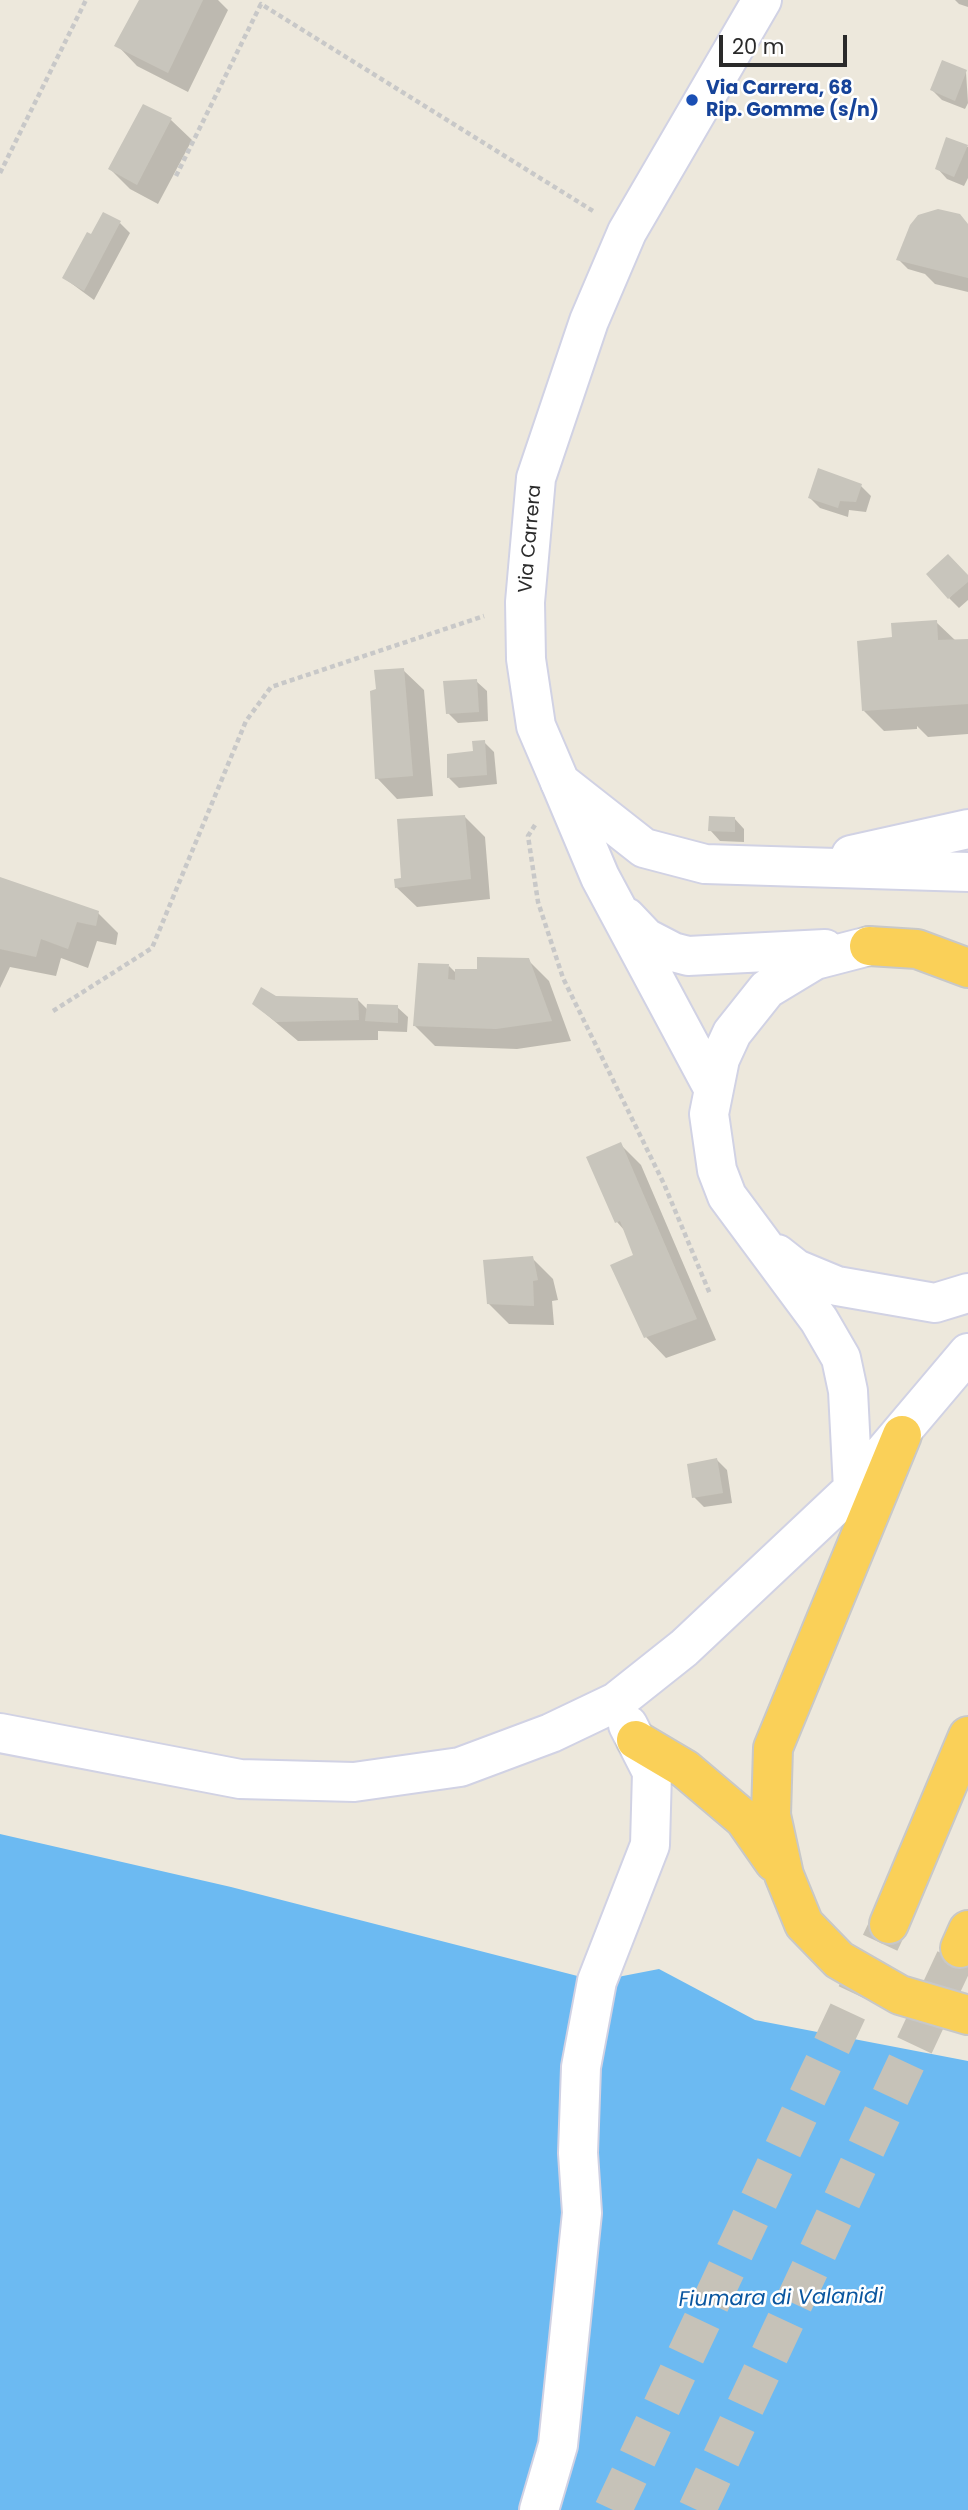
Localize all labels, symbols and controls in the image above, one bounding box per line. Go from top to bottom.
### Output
scale bar [723,21,851,65]
text: 20 m [732,32,785,61]
place label: Via Carrera, 68 Rip. Gomme (s/n) [706,78,879,122]
marker: Via Carrera, 68 Rip. Gomme (s/n) [684,92,700,108]
street label: Via Carrera [515,484,547,594]
water label: Fiumara di Valanidi [678,2285,884,2313]

